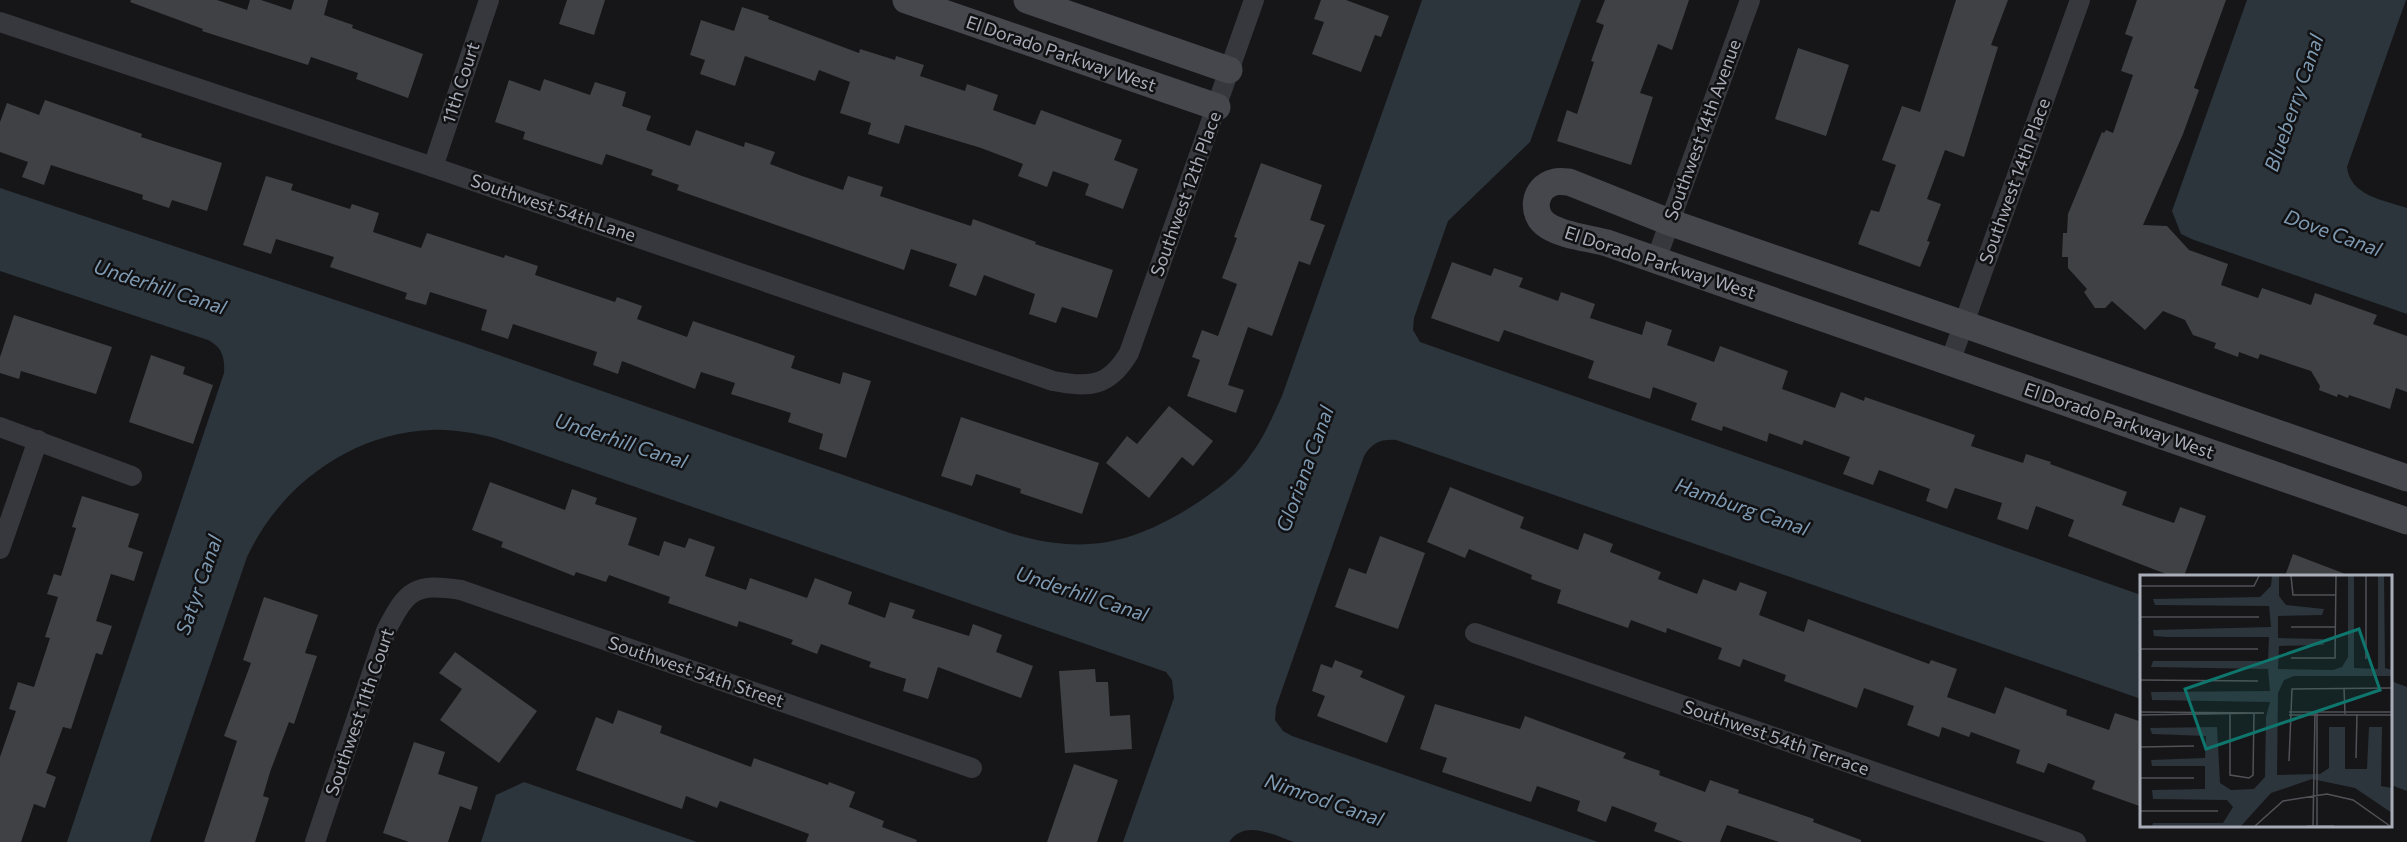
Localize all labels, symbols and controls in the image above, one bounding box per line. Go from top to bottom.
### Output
street label: El Dorado Parkway West [963,10,1159,96]
water label: Blueberry Canal [2258,30,2328,174]
street label: Southwest 14th Avenue [1659,36,1745,223]
street label: 11th Court [437,39,484,126]
street label: Southwest 14th Place [1974,95,2054,267]
street label: Southwest 12th Place [1145,108,1225,279]
street label: Southwest 54th Lane [468,168,639,246]
water label: Dove Canal [2282,203,2386,261]
street label: El Dorado Parkway West [1562,221,1759,303]
water label: Underhill Canal [91,253,230,319]
street label: El Dorado Parkway West [2021,377,2217,463]
water label: Gloriana Canal [1270,402,1338,535]
water label: Underhill Canal [552,407,691,473]
water label: Hamburg Canal [1672,472,1813,540]
water label: Satyr Canal [170,531,227,638]
water label: Underhill Canal [1013,560,1152,626]
inset map [2140,575,2392,827]
street label: Southwest 11th Court [320,625,398,798]
street label: Southwest 54th Street [605,631,787,712]
street label: Southwest 54th Terrace [1680,695,1872,779]
water label: Nimrod Canal [1262,768,1388,831]

